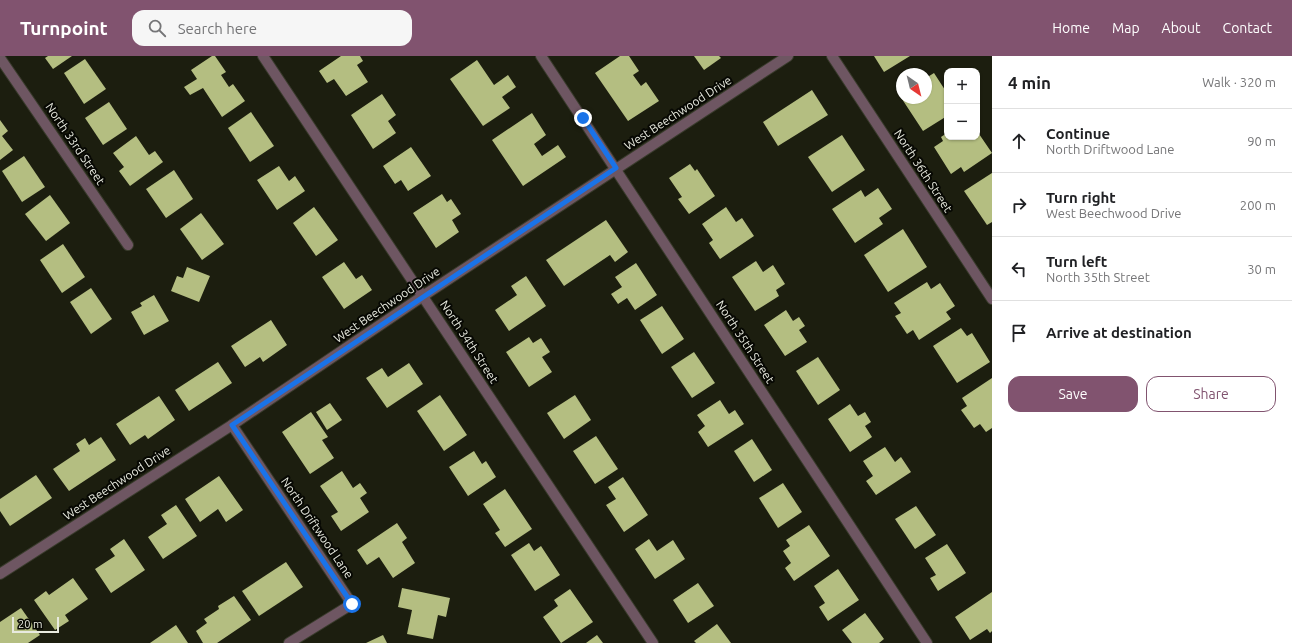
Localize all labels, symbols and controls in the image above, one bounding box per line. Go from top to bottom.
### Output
search box [132,10,412,46]
text: Turnpoint [20,17,108,39]
icon: search [146,17,168,39]
text: Search here [178,20,257,37]
text: Home [1052,20,1090,36]
text: Map [1112,20,1140,36]
text: About [1162,20,1201,36]
text: Contact [1223,20,1272,36]
north arrow [896,68,932,104]
map controls [944,68,980,140]
button: + [944,68,980,104]
street label: West Beechwood Drive [622,73,734,152]
text: 4 min [1008,73,1051,92]
text: Walk · 320 m [1202,75,1276,89]
street label: North 33rd Street [43,100,108,187]
button: − [944,104,980,140]
route end [574,109,592,127]
text: Continue [1046,125,1110,142]
street label: North 36th Street [892,127,955,215]
icon: ahead [1008,130,1030,152]
text: 90 m [1247,134,1276,148]
text: North Driftwood Lane [1046,142,1174,156]
text: Turn right [1046,189,1116,206]
icon: right [1008,194,1030,216]
text: 200 m [1240,198,1276,212]
text: West Beechwood Drive [1046,206,1181,220]
text: Turn left [1046,253,1107,270]
icon: left [1008,258,1030,280]
text: 30 m [1247,262,1276,276]
street label: West Beechwood Drive [331,264,442,345]
text: North 35th Street [1046,270,1150,284]
street label: North 34th Street [438,298,501,386]
street label: North 35th Street [714,298,777,386]
icon: arrive [1008,322,1030,344]
text: Arrive at destination [1046,324,1192,341]
button: Save [1008,376,1138,412]
button: Share [1146,376,1276,412]
street label: West Beechwood Drive [61,443,173,522]
street label: North Driftwood Lane [279,475,356,581]
route start [343,595,361,613]
scale bar [12,615,59,634]
text: 20 m [18,618,42,630]

